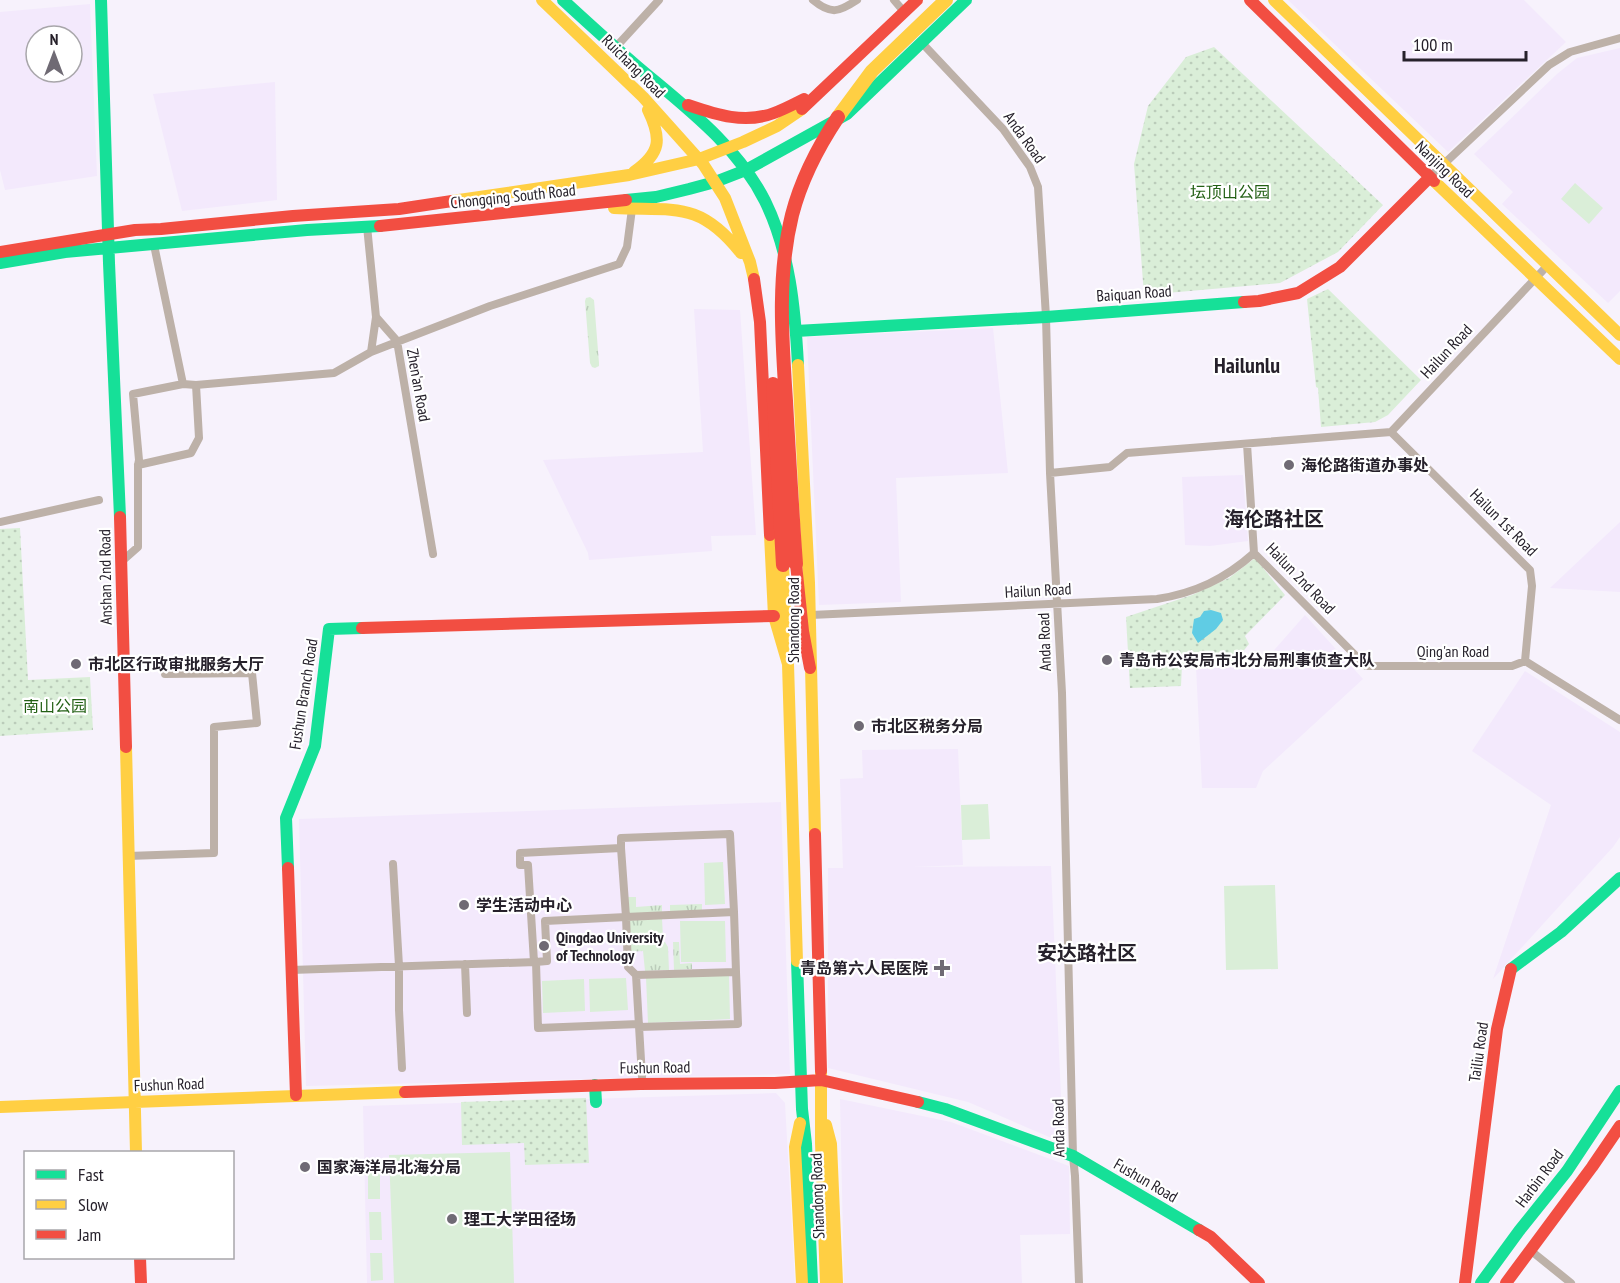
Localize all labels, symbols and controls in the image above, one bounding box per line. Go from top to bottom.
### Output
north arrow [24,24,84,84]
scale bar [1404,24,1526,62]
text: N [50,29,58,49]
street label: Ruichang Road [598,30,670,102]
text: 100 m [1413,33,1453,56]
street label: Anda Road [1000,107,1050,167]
street label: Nanjing Road [1412,136,1478,202]
street label: Chongqing South Road [449,179,577,213]
park label: 坛顶山公园 [1190,182,1270,202]
street label: Baiquan Road [1096,280,1172,306]
street label: Hailun Road [1416,320,1476,382]
street label: Zhen'an Road [403,347,435,423]
district label: Hailunlu [1214,351,1280,379]
place label: 海伦路街道办事处 [1301,455,1429,475]
marker: 海伦路街道办事处 [1282,458,1296,472]
street label: Hailun 1st Road [1466,484,1542,560]
district label: 海伦路社区 [1224,506,1324,532]
street label: Anshan 2nd Road [94,529,116,625]
street label: Hailun 2nd Road [1262,538,1340,618]
street label: Shandong Road [783,577,803,663]
street label: Hailun Road [1004,578,1072,602]
street label: Anda Road [1033,612,1055,672]
street label: Fushun Branch Road [284,637,322,751]
street label: Qing'an Road [1417,641,1489,661]
place label: 青岛市公安局市北分局刑事侦查大队 [1119,650,1375,670]
marker: 青岛市公安局市北分局刑事侦查大队 [1100,653,1114,667]
place label: 市北区行政审批服务大厅 [88,654,264,674]
marker: 市北区行政审批服务大厅 [69,657,83,671]
park label: 南山公园 [23,696,87,716]
place label: 市北区税务分局 [871,716,983,736]
marker: 市北区税务分局 [852,719,866,733]
place label: 学生活动中心 [476,895,572,915]
marker: 学生活动中心 [457,898,471,912]
place label: Qingdao University of Technology [556,927,664,965]
marker: Qingdao University of Technology [537,939,551,953]
district label: 安达路社区 [1037,940,1137,966]
place label: 青岛第六人民医院 [800,958,928,978]
marker: 青岛第六人民医院 [933,959,951,977]
street label: Tailiu Road [1464,1021,1492,1083]
street label: Fushun Road [620,1056,691,1078]
street label: Fushun Road [133,1073,205,1095]
street label: Anda Road [1047,1098,1069,1157]
street label: Harbin Road [1511,1145,1567,1211]
legend [24,1151,234,1259]
street label: Shandong Road [806,1153,828,1239]
street label: Fushun Road [1110,1154,1182,1206]
place label: 国家海洋局北海分局 [317,1157,461,1177]
marker: 国家海洋局北海分局 [298,1160,312,1174]
text: Fast [78,1163,104,1186]
text: Slow [78,1193,109,1216]
place label: 理工大学田径场 [464,1209,576,1229]
marker: 理工大学田径场 [445,1212,459,1226]
text: Jam [77,1223,101,1246]

